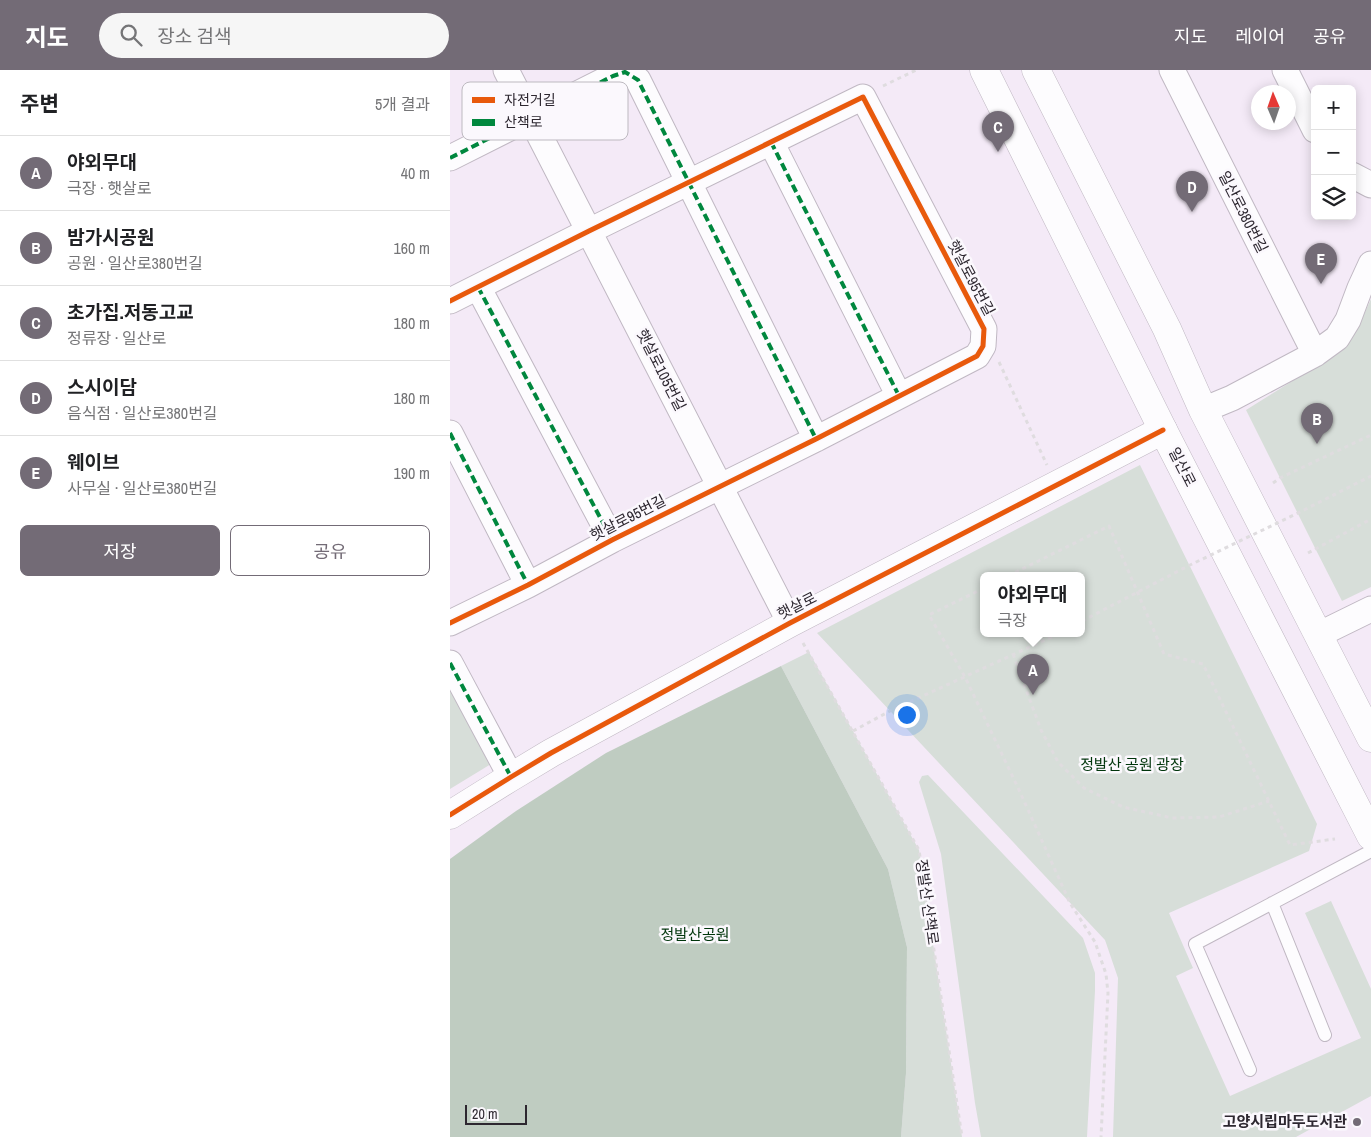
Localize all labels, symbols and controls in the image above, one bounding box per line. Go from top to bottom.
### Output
search box [99,13,449,58]
text: 지도 [25,21,69,53]
icon: search [117,21,145,49]
text: 장소 검색 [157,23,231,49]
text: 지도 [1174,24,1207,49]
text: 레이어 [1235,24,1285,49]
text: 공유 [1313,24,1346,49]
legend [462,82,628,140]
north arrow [1251,85,1296,130]
map controls [1311,85,1356,220]
button: + [1311,85,1356,130]
text: 주변 [20,89,59,118]
text: 자전거길 [504,91,556,109]
text: 5개 결과 [375,93,430,115]
pin: C [982,111,1014,152]
text: 산책로 [504,113,543,131]
button: − [1311,130,1356,175]
text: 야외무대 [67,149,137,175]
text: A [31,162,41,184]
text: 40 m [401,162,430,184]
street label: 일산로380번길 [1214,167,1273,256]
pin: D [1176,171,1208,212]
button: layers [1311,175,1356,220]
text: 극장 · 햇살로 [67,177,152,199]
text: 밤가시공원 [67,224,154,250]
street label: 햇살로95번길 [943,236,1000,319]
text: B [31,237,41,259]
text: 160 m [394,237,430,259]
pin: E [1305,243,1337,284]
text: 공원 · 일산로380번길 [67,252,203,274]
text: 초가집.저동고교 [67,299,194,325]
text: C [31,312,41,334]
text: 180 m [394,312,430,334]
street label: 햇살로105번길 [632,325,691,414]
text: 정류장 · 일산로 [67,327,166,349]
text: 스시이담 [67,374,137,400]
text: D [31,387,41,409]
text: 180 m [394,387,430,409]
text: 음식점 · 일산로380번길 [67,402,218,424]
pin: B [1301,403,1333,444]
street label: 일산로 [1164,444,1201,490]
text: 웨이브 [67,449,119,475]
text: E [32,462,40,484]
text: 190 m [394,462,430,484]
text: 사무실 · 일산로380번길 [67,477,218,499]
street label: 햇살로95번길 [586,489,669,546]
button: 저장 [20,525,220,576]
button: 공유 [230,525,430,576]
popup [980,572,1085,637]
text: 야외무대 [998,581,1067,607]
street label: 햇살로 [774,587,820,624]
text: 극장 [998,609,1027,631]
pin: A [1017,654,1049,695]
your location [894,702,920,728]
park label: 정발산 공원 광장 [1080,754,1184,775]
street label: 정발산 산책로 [911,858,944,946]
park label: 정발산공원 [660,924,730,945]
scale bar [465,1102,528,1125]
text: 20 m [472,1105,498,1123]
place label: 고양시립마두도서관 [1223,1111,1347,1132]
marker: 고양시립마두도서관 [1351,1116,1363,1128]

